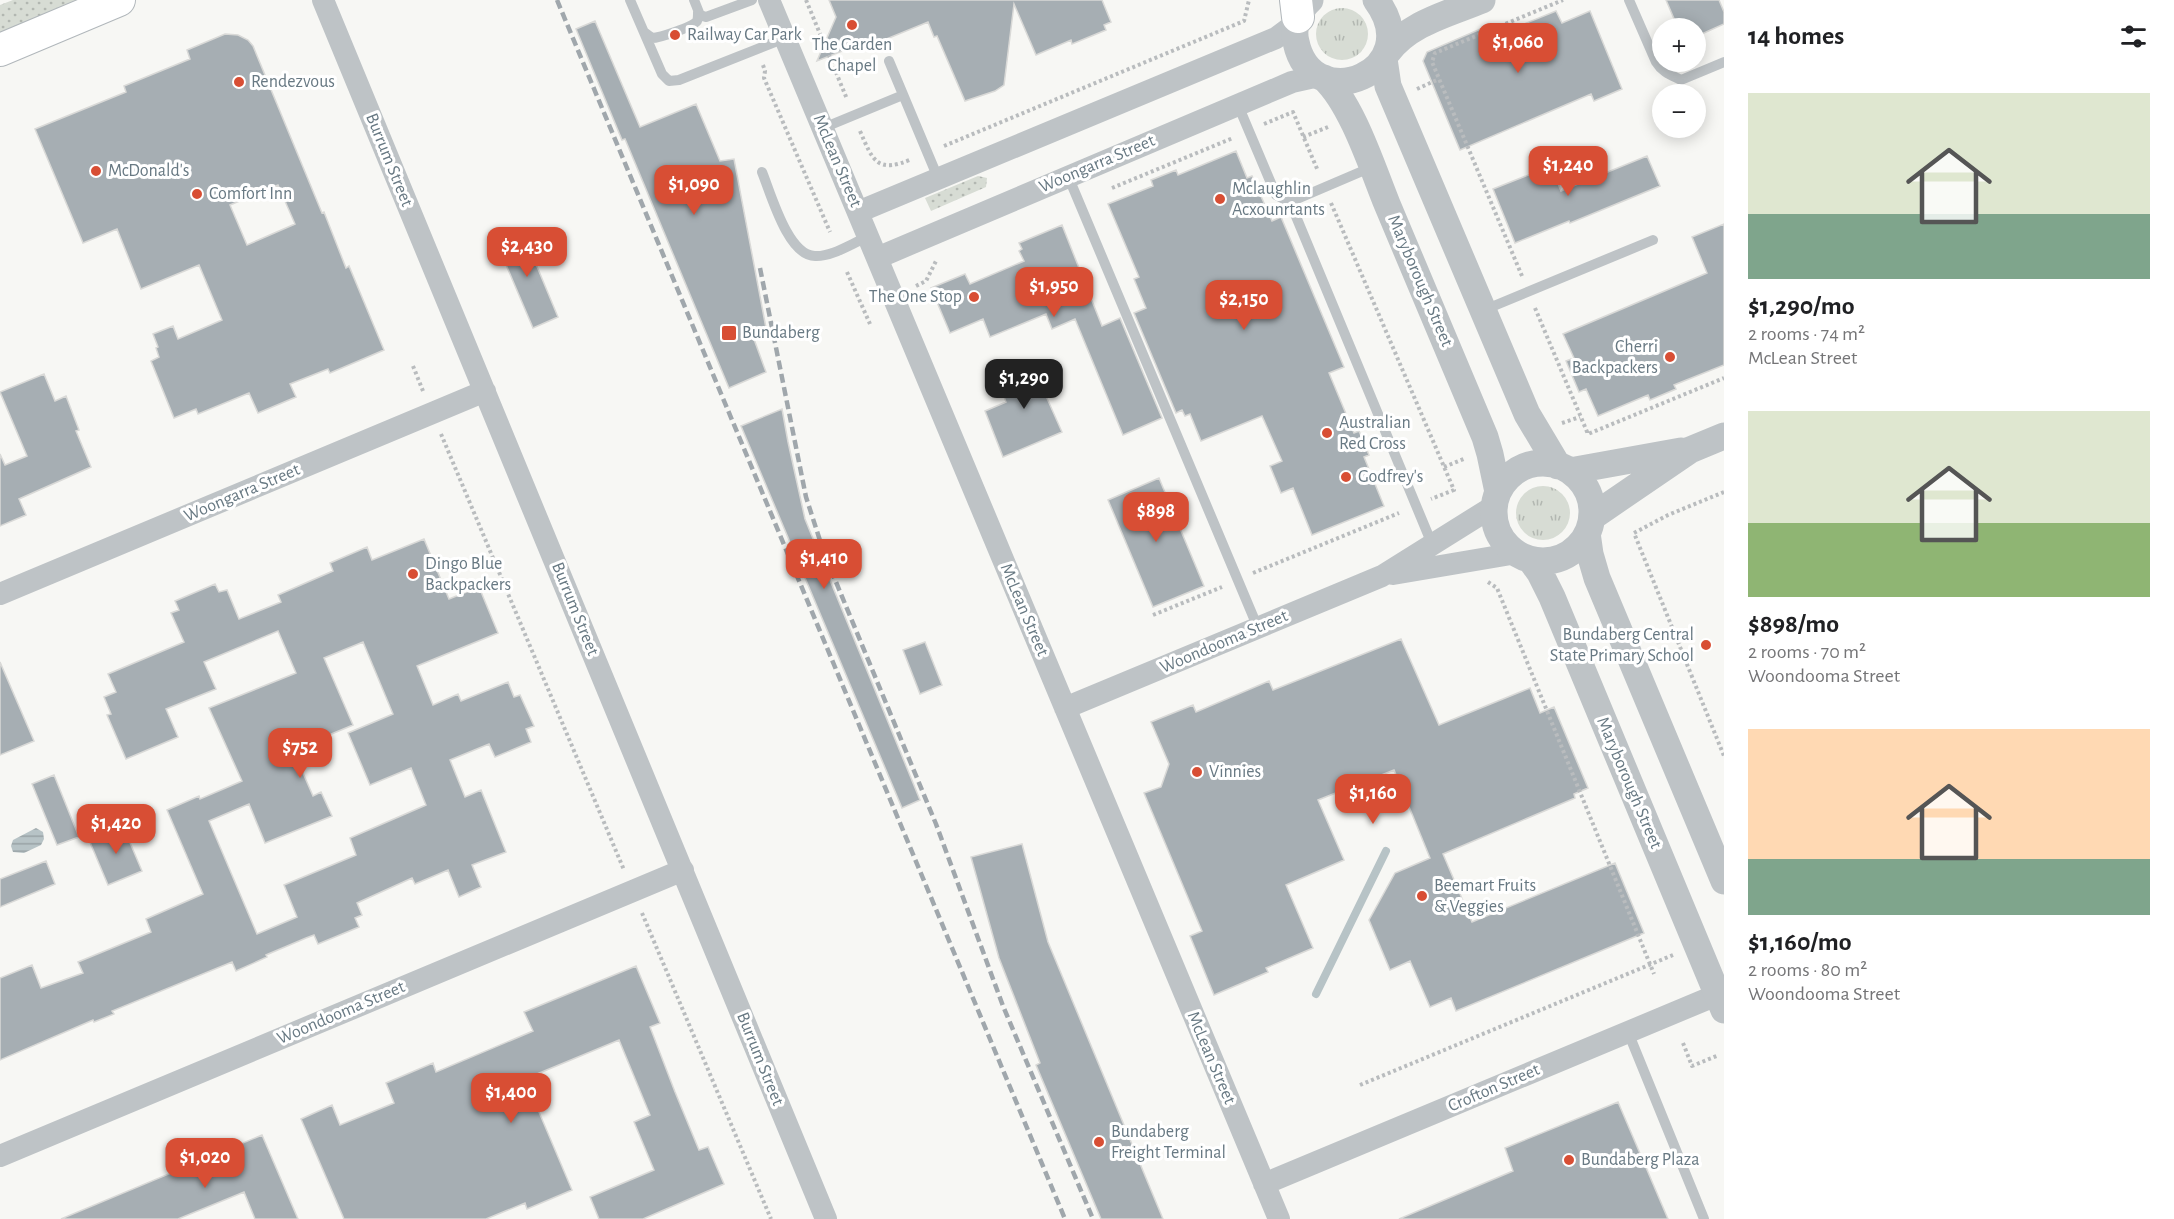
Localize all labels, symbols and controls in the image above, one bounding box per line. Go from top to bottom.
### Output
marker: The Garden Chapel [845,18,859,32]
map controls [1652,18,1706,138]
button: + [1652,18,1706,72]
icon: filters [2117,20,2150,53]
pin: $1,060 [1469,23,1567,74]
text: 14 homes [1748,23,1844,49]
place label: Railway Car Park [687,26,802,44]
marker: Railway Car Park [668,28,682,42]
text: $1,060 [1492,32,1544,52]
place label: The Garden Chapel [812,36,892,75]
place label: Rendezvous [251,73,335,91]
marker: Rendezvous [232,75,246,89]
button: − [1652,84,1706,138]
street label: Burrum Street [362,111,416,210]
street label: McLean Street [809,112,865,210]
street label: Woongarra Street [1036,131,1158,196]
icon: home [1895,132,2003,240]
pin: $1,240 [1519,146,1617,197]
text: $1,240 [1543,155,1593,175]
place label: McDonald's [108,162,190,180]
marker: McDonald's [89,164,103,178]
pin: $1,090 [645,165,743,216]
text: $1,090 [668,174,720,194]
place label: Mclaughlin Acxounrtants [1232,180,1325,219]
place label: Comfort Inn [209,185,292,203]
marker: Comfort Inn [190,187,204,201]
marker: Mclaughlin Acxounrtants [1213,192,1227,206]
street label: Maryborough Street [1384,213,1456,350]
pin: $2,430 [478,227,576,278]
text: $2,430 [501,236,553,256]
pin: $1,950 [1005,267,1103,318]
text: $1,950 [1029,276,1079,296]
pin: $2,150 [1195,280,1293,331]
place label: The One Stop [869,288,962,306]
text: $2,150 [1219,289,1269,309]
marker: The One Stop [967,290,981,304]
text: $1,290/mo [1748,293,1855,319]
marker: Bundaberg [720,324,738,342]
place label: Bundaberg [742,324,820,342]
text: 2 rooms · 74 m² [1748,324,1865,344]
place label: Cherri Backpackers [1572,338,1658,377]
text: McLean Street [1748,348,1857,368]
marker: Cherri Backpackers [1663,350,1677,364]
pin: $1,290 [975,359,1073,410]
text: $1,290 [999,368,1049,388]
place label: Australian Red Cross [1339,414,1411,453]
marker: Australian Red Cross [1320,426,1334,440]
icon: home [1895,450,2003,558]
street label: Woongarra Street [181,460,303,525]
place label: Godfrey's [1358,468,1423,486]
marker: Godfrey's [1339,470,1353,484]
pin: $898 [1120,492,1192,543]
text: $898 [1137,501,1175,521]
pin: $1,410 [775,539,873,590]
text: $1,410 [800,548,848,568]
place label: Dingo Blue Backpackers [425,555,511,594]
street label: Burrum Street [548,560,602,659]
street label: McLean Street [996,561,1052,659]
marker: Dingo Blue Backpackers [406,567,420,581]
street label: Woondooma Street [1157,607,1291,677]
text: $898/mo [1748,611,1839,637]
place label: Bundaberg Central State Primary School [1550,626,1694,665]
marker: Bundaberg Central State Primary School [1699,638,1713,652]
text: 2 rooms · 70 m² [1748,642,1866,662]
text: Woondooma Street [1748,666,1900,686]
street label: Maryborough Street [1593,715,1665,852]
pin: $752 [264,728,336,779]
text: $752 [282,737,318,757]
place label: Vinnies [1209,763,1261,781]
marker: Vinnies [1190,765,1204,779]
icon: home [1895,768,2003,876]
pin: $1,160 [1324,774,1422,825]
text: $1,160 [1349,783,1397,803]
pin: $1,420 [67,804,165,855]
text: $1,420 [91,813,141,833]
place label: Beemart Fruits & Veggies [1434,877,1536,916]
marker: Beemart Fruits & Veggies [1415,889,1429,903]
text: $1,160/mo [1748,929,1852,955]
text: 2 rooms · 80 m² [1748,960,1867,980]
street label: Woondooma Street [274,978,408,1048]
text: Woondooma Street [1748,984,1900,1004]
street label: McLean Street [1183,1009,1239,1107]
street label: Burrum Street [733,1010,787,1109]
street label: Crofton Street [1446,1061,1543,1115]
pin: $1,400 [462,1073,560,1124]
text: $1,400 [485,1082,537,1102]
place label: Bundaberg Freight Terminal [1111,1123,1226,1162]
marker: Bundaberg Freight Terminal [1092,1135,1106,1149]
pin: $1,020 [156,1138,254,1189]
text: $1,020 [179,1147,231,1167]
place label: Bundaberg Plaza [1581,1151,1700,1169]
marker: Bundaberg Plaza [1562,1153,1576,1167]

